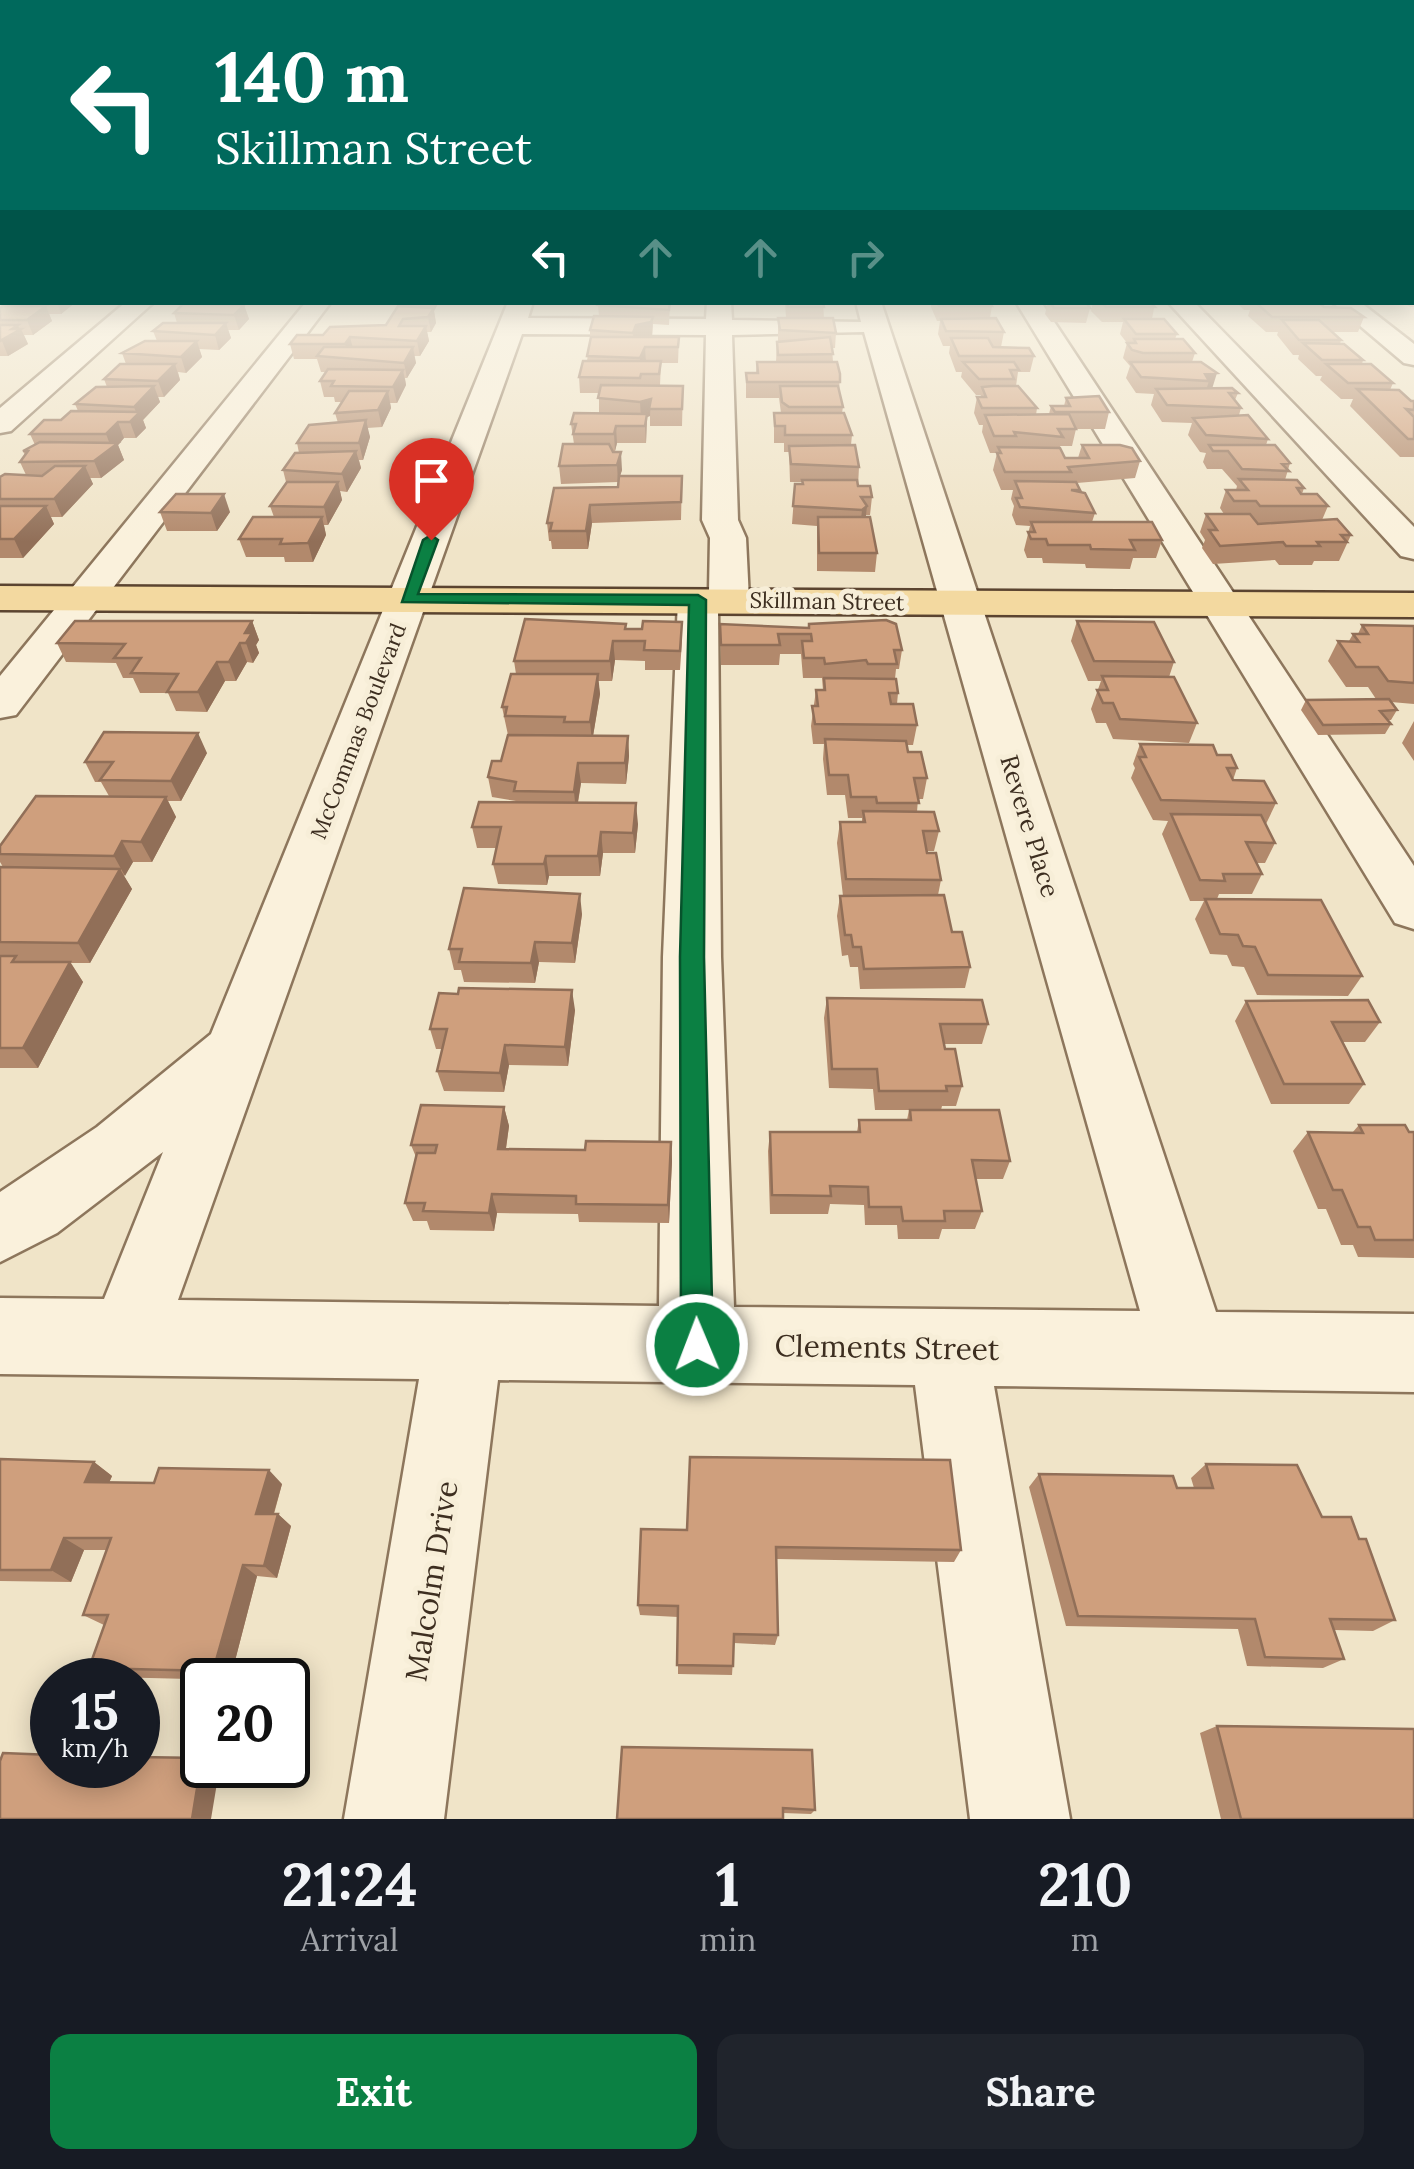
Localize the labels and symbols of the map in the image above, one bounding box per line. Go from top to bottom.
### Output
pin [389,438,474,541]
street label: Skillman Street [749,586,905,616]
street label: McCommas Boulevard [304,619,412,843]
street label: Revere Place [993,751,1067,901]
position arrow [645,1293,749,1397]
street label: Clements Street [774,1326,1000,1368]
street label: Malcolm Drive [396,1478,466,1684]
speed limit sign: 20 [180,1658,310,1788]

